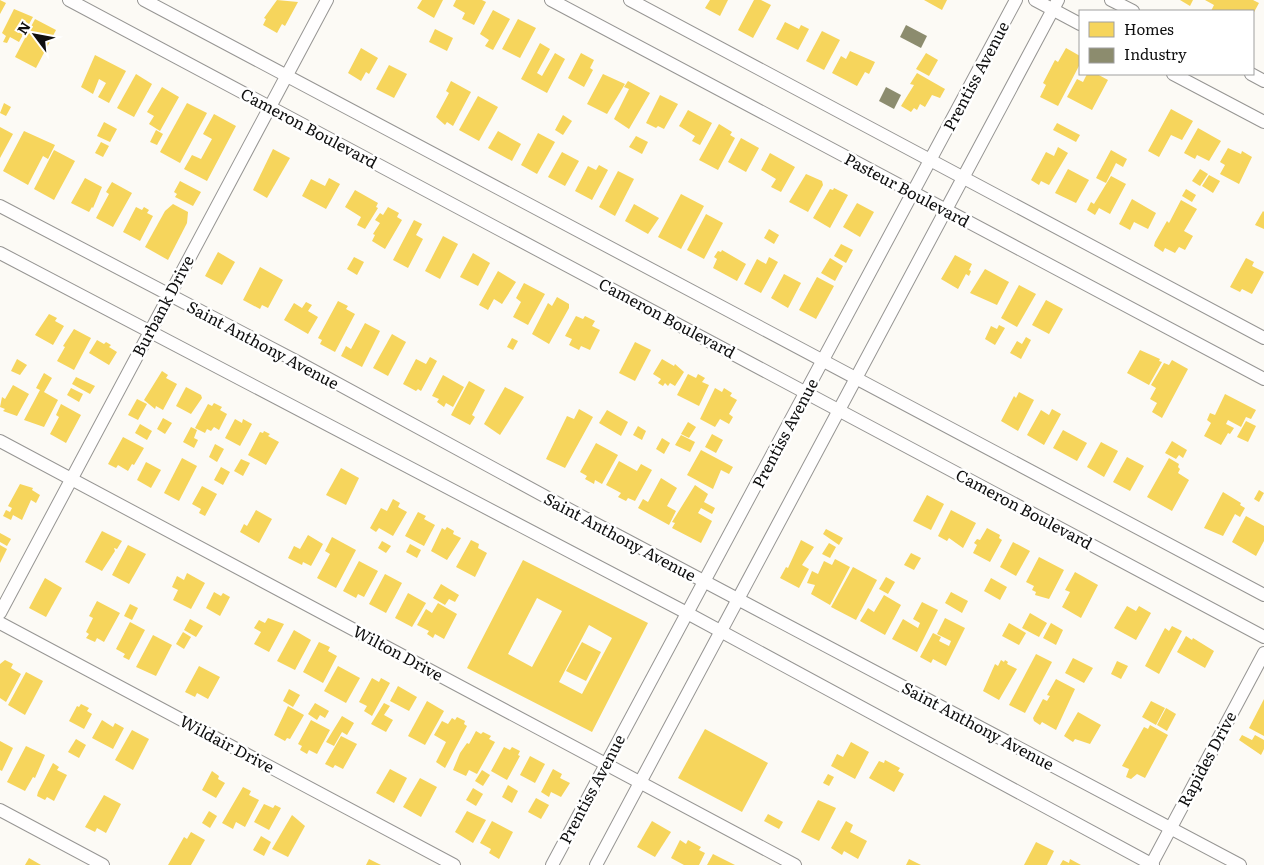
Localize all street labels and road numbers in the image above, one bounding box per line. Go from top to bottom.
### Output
street label: Prentiss Avenue [936,17,1014,135]
street label: Cameron Boulevard [237,81,382,173]
street label: Pasteur Boulevard [841,146,975,232]
street label: Burbank Drive [125,251,199,360]
street label: Cameron Boulevard [595,271,740,363]
street label: Saint Anthony Avenue [183,294,344,394]
street label: Prentiss Avenue [745,374,823,492]
street label: Cameron Boulevard [952,462,1097,554]
street label: Saint Anthony Avenue [540,486,701,586]
street label: Wilton Drive [349,618,448,686]
street label: Saint Anthony Avenue [898,675,1059,775]
street label: Rapides Drive [1171,706,1241,811]
street label: Wildair Drive [176,708,279,778]
street label: Prentiss Avenue [552,730,630,848]

